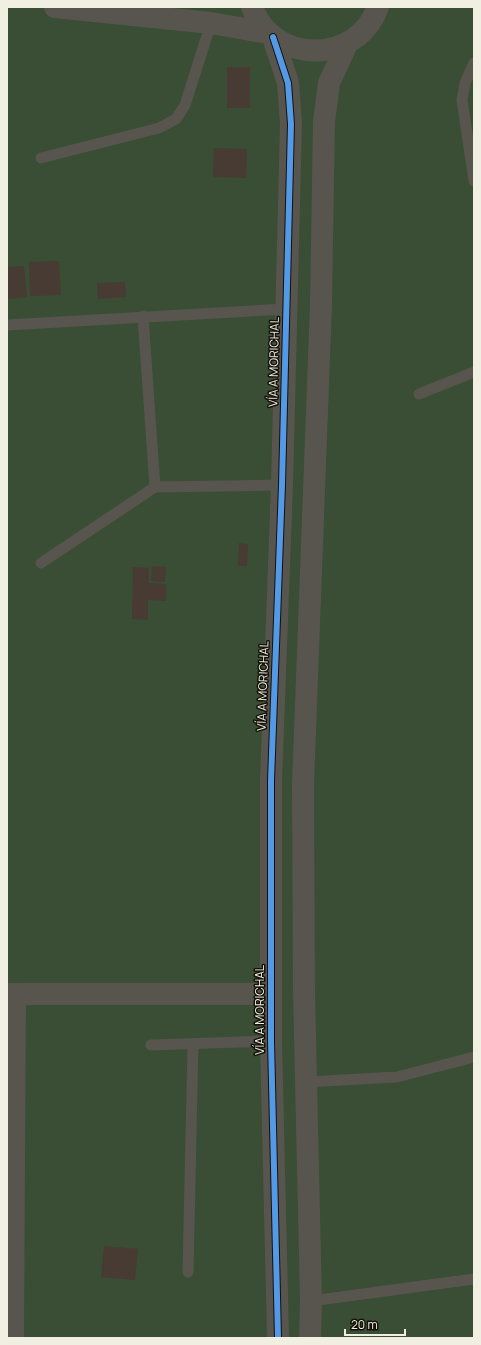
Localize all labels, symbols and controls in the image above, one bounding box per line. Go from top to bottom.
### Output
street label: VÍA A MORICHAL [264,317,283,407]
street label: VÍA A MORICHAL [252,641,273,731]
street label: VÍA A MORICHAL [251,965,268,1055]
scale bar [345,1311,405,1337]
text: 20 m [351,1316,378,1333]

